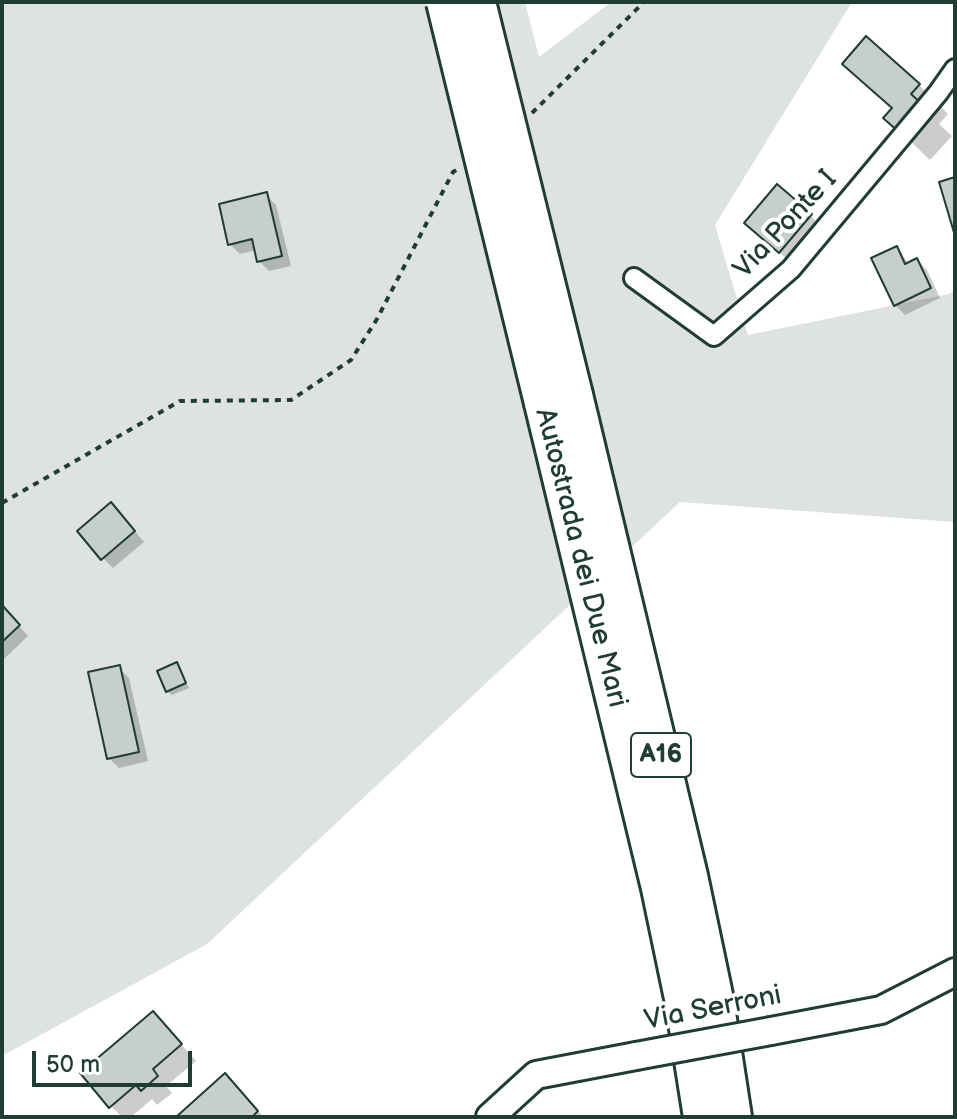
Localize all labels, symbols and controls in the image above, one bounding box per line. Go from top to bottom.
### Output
street label: Via Ponte I [727,164,845,286]
street label: Autostrada dei Due Mari [527,405,633,711]
road number: A16 [631,733,691,777]
street label: Via Serroni [642,979,784,1039]
scale bar [36,1035,196,1085]
text: 50 m [46,1050,100,1079]

